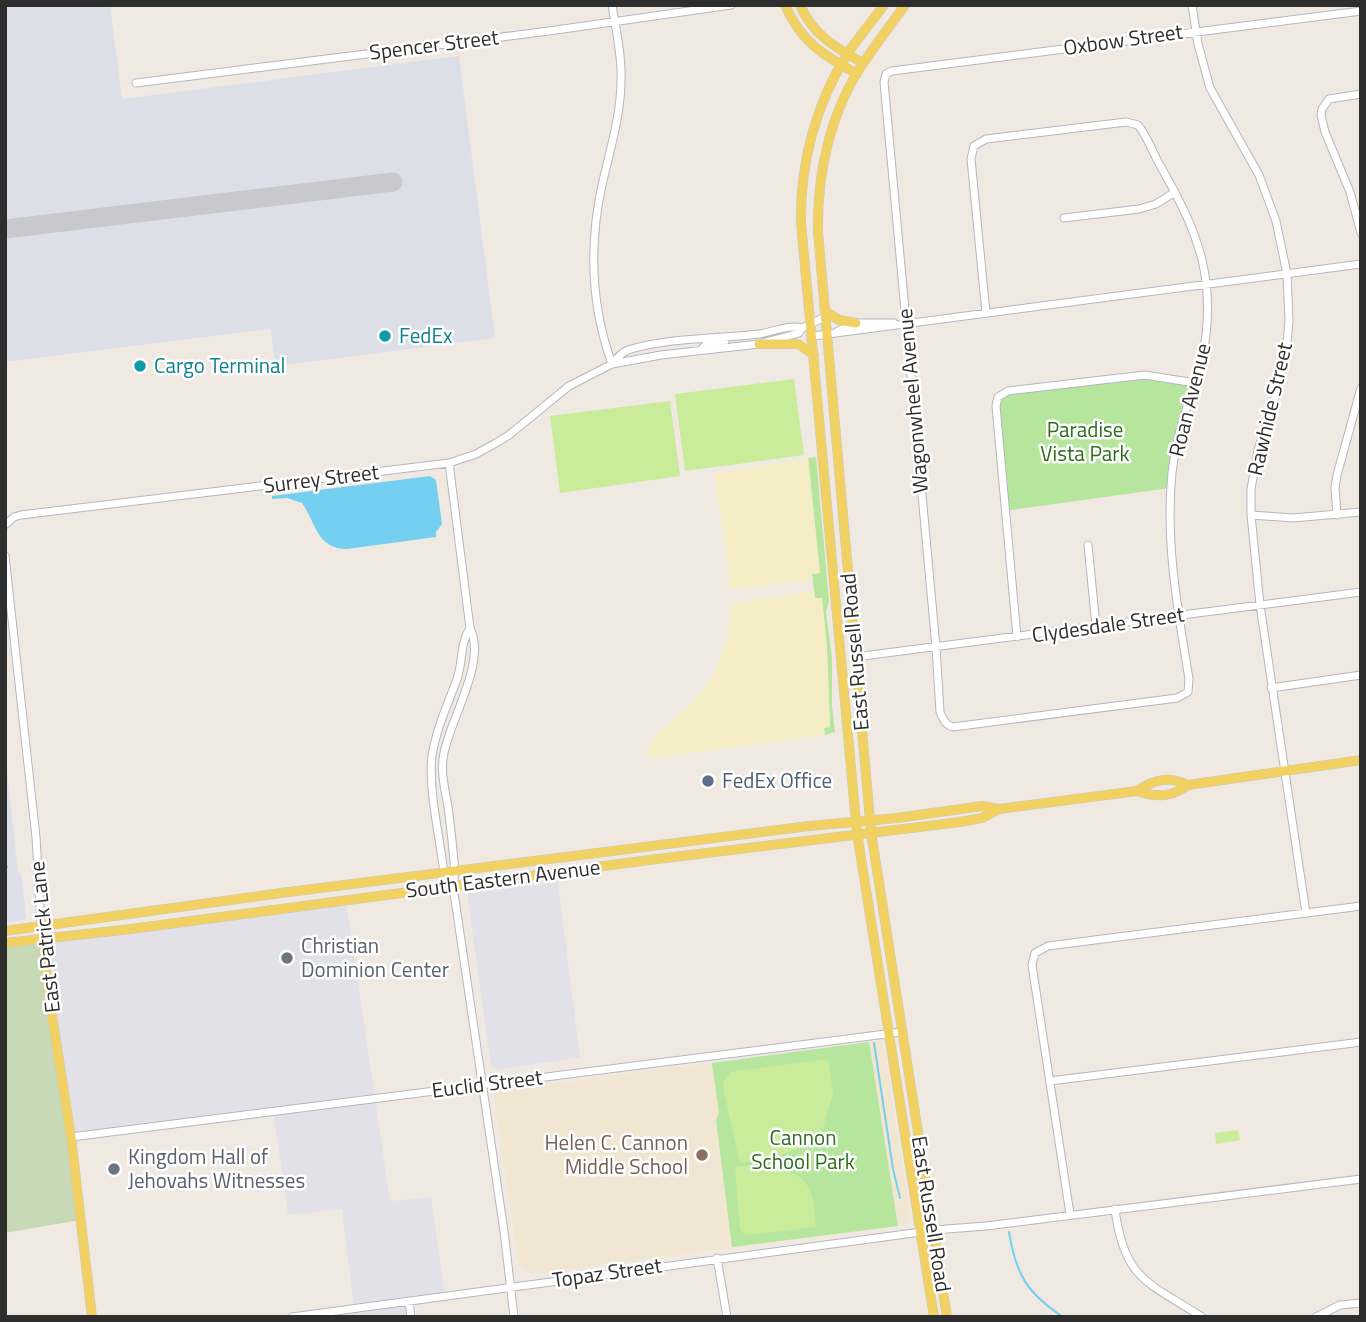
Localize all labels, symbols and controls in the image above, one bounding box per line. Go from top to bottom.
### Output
street label: Oxbow Street [1061,15,1185,63]
street label: Spencer Street [367,20,501,68]
street label: Wagonwheel Avenue [888,307,936,495]
place label: FedEx [399,319,453,351]
marker: FedEx [377,328,393,344]
street label: Rawhide Street [1238,338,1300,479]
street label: Roan Avenue [1159,340,1219,460]
place label: Cargo Terminal [154,349,285,381]
marker: Cargo Terminal [132,358,148,374]
park label: Paradise Vista Park [1040,413,1130,469]
street label: Surrey Street [261,455,381,501]
street label: East Russell Road [831,572,877,732]
street label: Clydesdale Street [1030,597,1187,651]
place label: FedEx Office [722,764,832,796]
marker: FedEx Office [700,773,716,789]
street label: South Eastern Avenue [404,850,602,906]
street label: East Patrick Lane [20,860,68,1015]
place label: Christian Dominion Center [301,929,449,985]
marker: Christian Dominion Center [279,950,295,966]
street label: Euclid Street [430,1060,545,1106]
park label: Cannon School Park [751,1121,855,1177]
place label: Helen C. Cannon Middle School [545,1126,688,1182]
street label: East Russell Road [904,1133,960,1294]
place label: Kingdom Hall of Jehovahs Witnesses [128,1140,305,1196]
marker: Helen C. Cannon Middle School [694,1147,710,1163]
marker: Kingdom Hall of Jehovahs Witnesses [106,1161,122,1177]
street label: Topaz Street [550,1248,664,1296]

